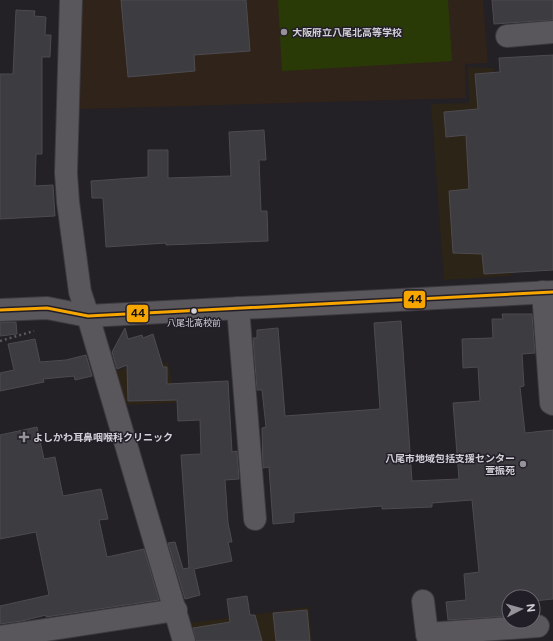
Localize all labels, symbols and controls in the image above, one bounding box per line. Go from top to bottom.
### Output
place label: 大阪府立八尾北高等学校 [292,26,402,38]
marker: 大阪府立八尾北高等学校 [279,27,289,37]
line badge: 44 [403,290,426,309]
text: 44 [408,293,422,305]
line badge: 44 [126,304,149,323]
marker: 八尾北高校前 [189,306,199,316]
text: 44 [131,307,145,319]
place label: 八尾北高校前 [167,317,221,328]
marker: よしかわ耳鼻咽喉科クリニック [18,431,30,443]
place label: よしかわ耳鼻咽喉科クリニック [33,431,173,443]
place label: 八尾市地域包括支援センター 萱振苑 [385,452,515,476]
marker: 八尾市地域包括支援センター 萱振苑 [518,459,528,469]
north arrow [501,589,541,629]
text: N [525,603,537,613]

